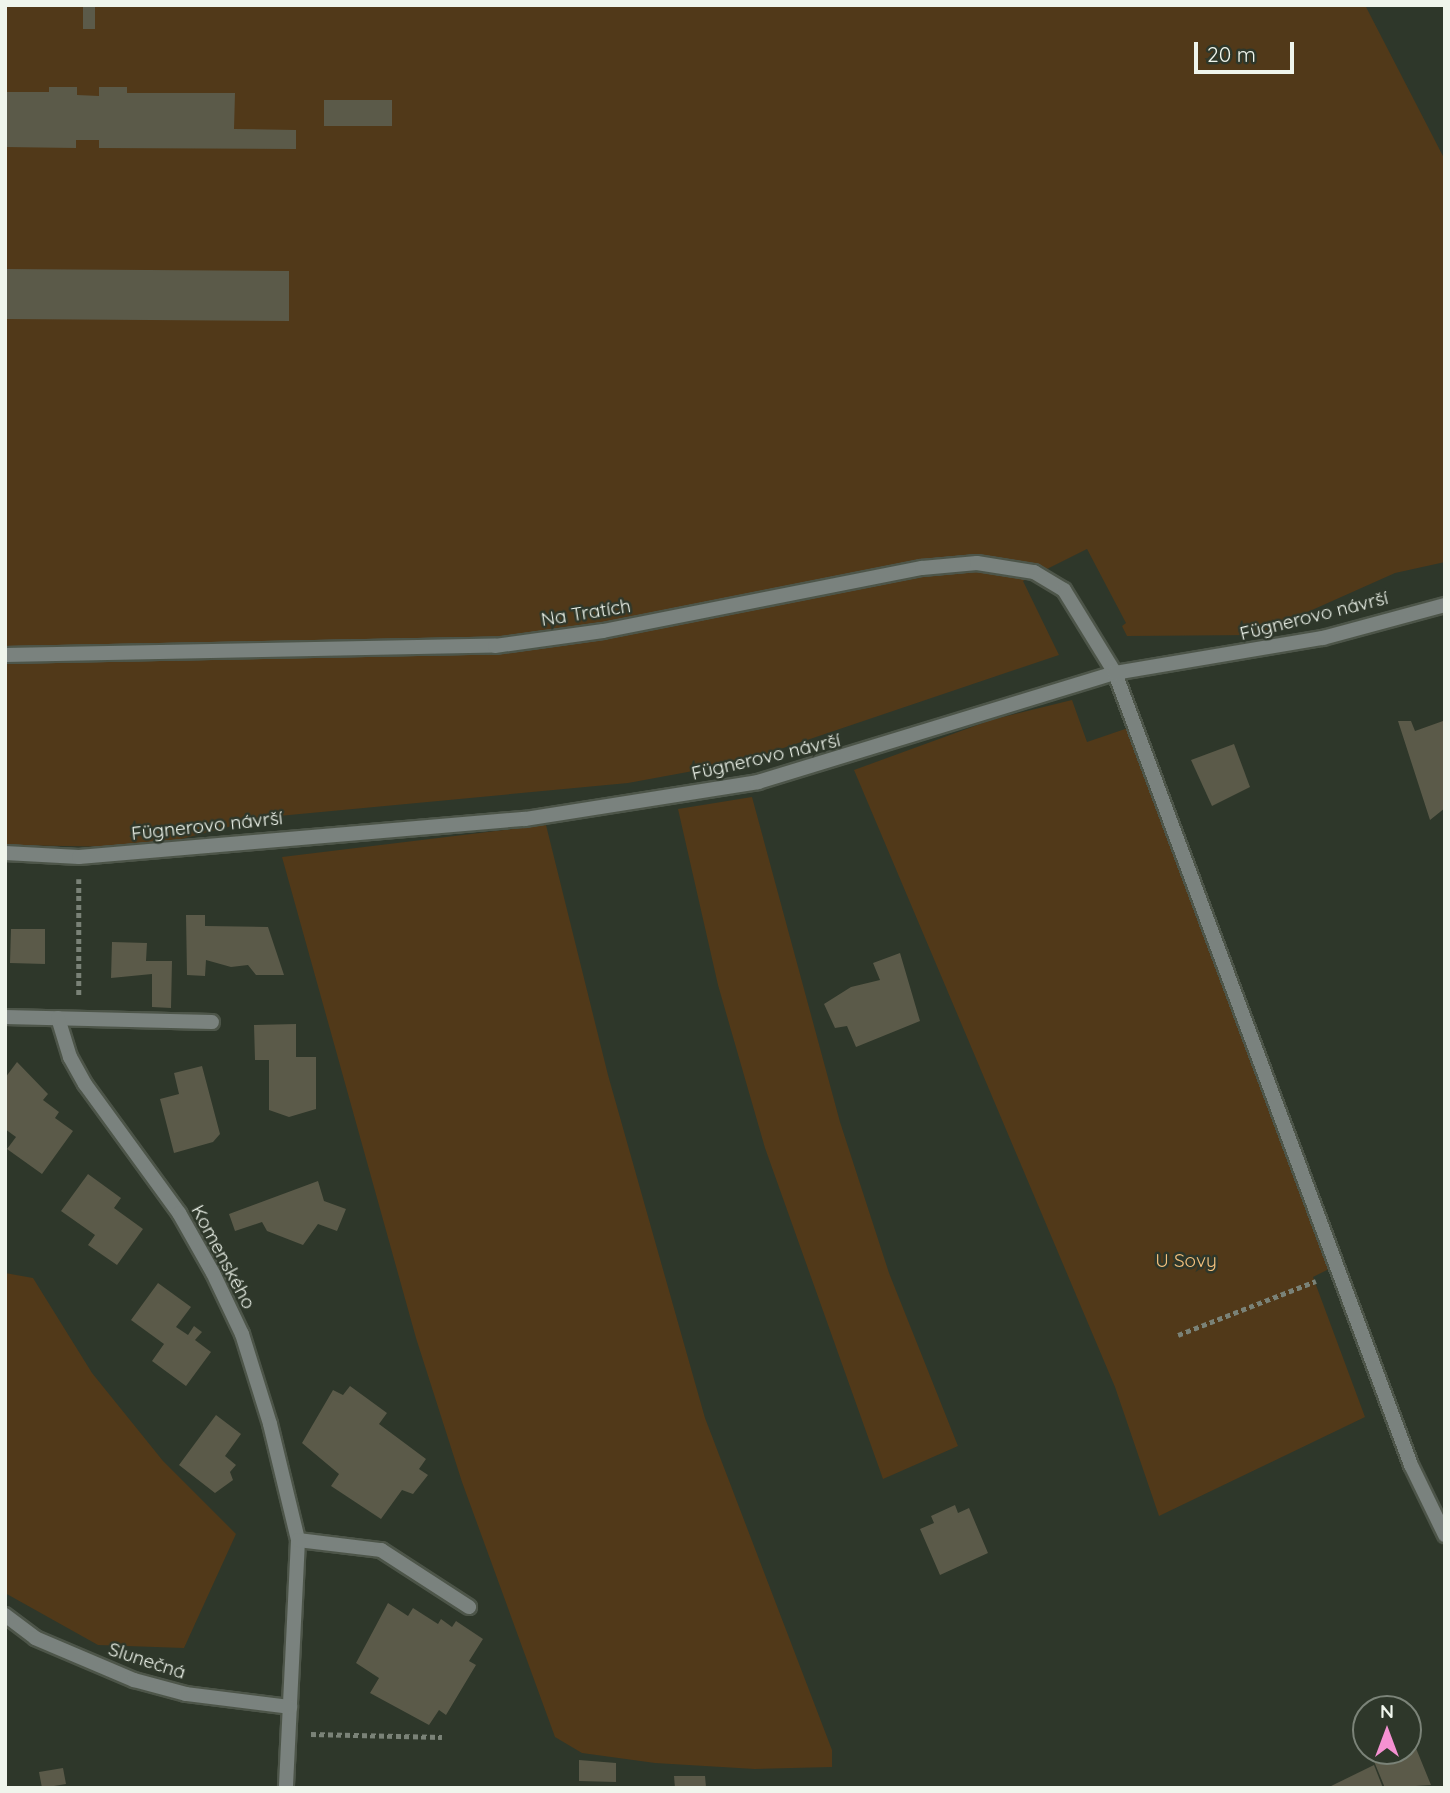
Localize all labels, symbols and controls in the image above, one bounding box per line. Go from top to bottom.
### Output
scale bar [1198,28,1298,72]
text: 20 m [1207,41,1256,67]
street label: Fügnerovo návrší [1237,587,1391,645]
street label: Na Tratích [539,595,633,631]
street label: Fügnerovo návrší [689,729,843,785]
street label: Fügnerovo návrší [130,807,284,845]
street label: Komenského [186,1201,260,1313]
park label: U Sovy [1155,1250,1217,1272]
street label: Slunečná [106,1638,188,1684]
north arrow [1352,1695,1422,1765]
text: N [1380,1699,1394,1723]

